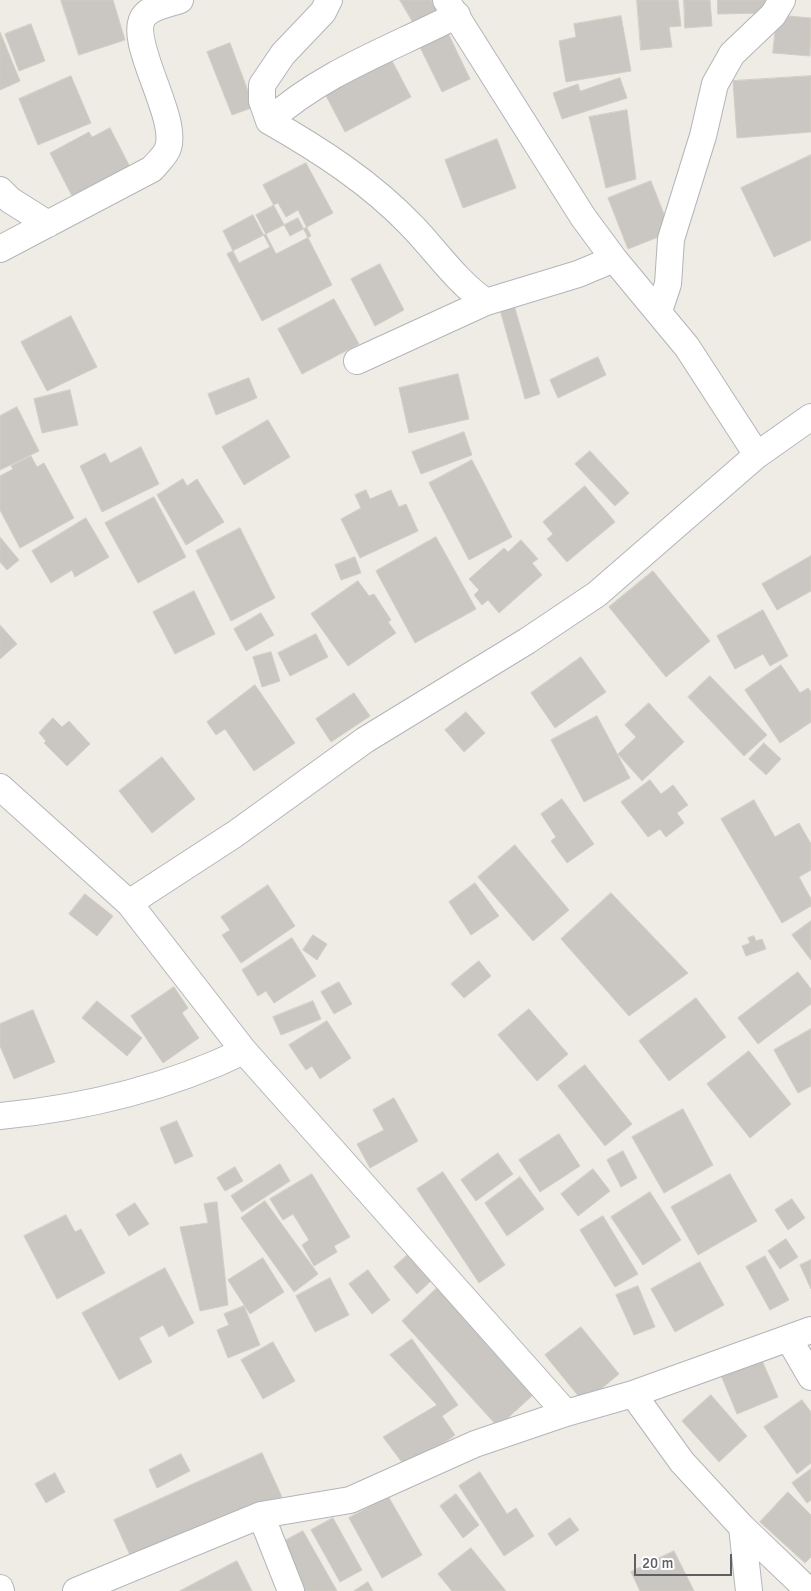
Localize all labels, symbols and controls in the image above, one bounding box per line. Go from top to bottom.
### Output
scale bar [636,1544,734,1576]
text: 20 m [642,1554,673,1572]

